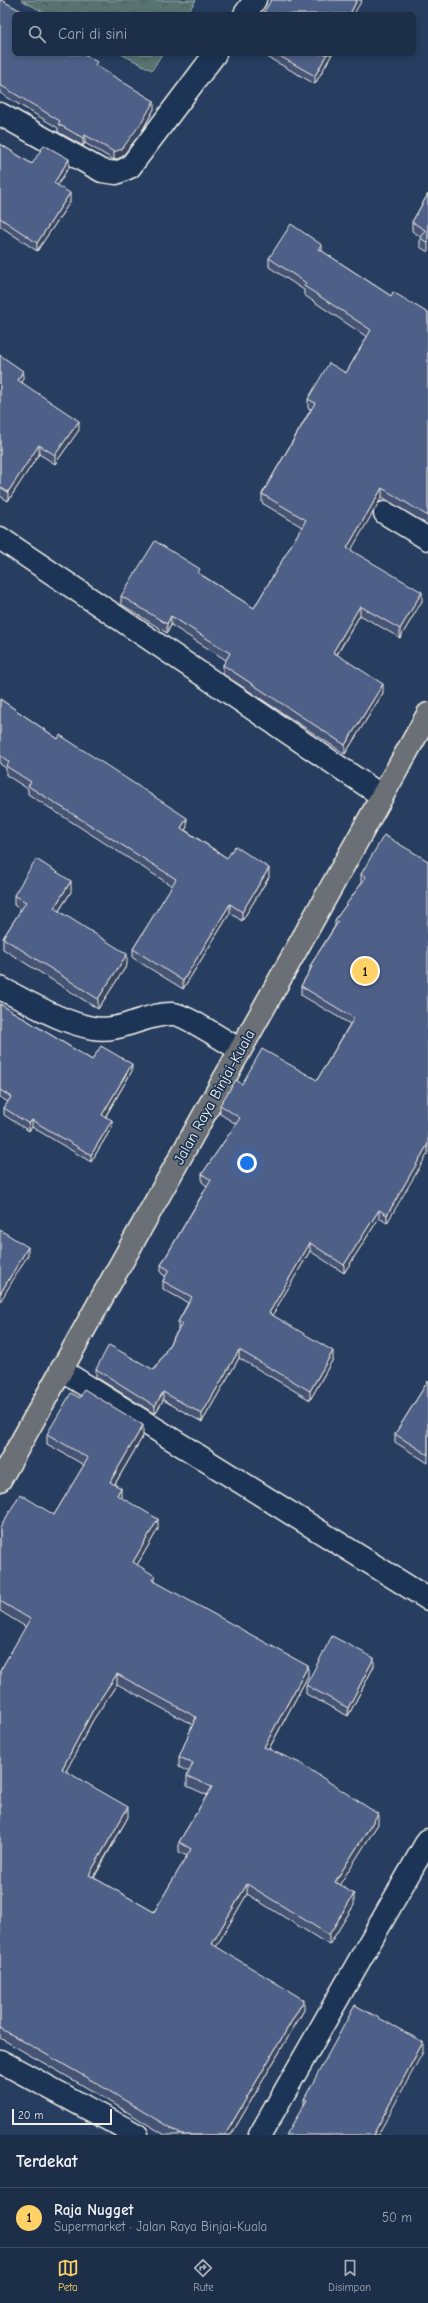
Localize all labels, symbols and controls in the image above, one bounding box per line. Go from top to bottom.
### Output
search box [12,12,416,56]
icon: search [26,23,48,45]
text: Cari di sini [58,25,127,43]
pin: 1 [352,956,378,986]
street label: Jalan Raya Binjai-Kuala [169,1027,259,1167]
your location [237,1153,257,1173]
scale bar [12,2107,112,2126]
text: 20 m [18,2109,43,2122]
text: Terdekat [16,2152,78,2171]
text: Raja Nugget [54,2201,134,2219]
text: 1 [26,2210,32,2225]
text: 50 m [382,2210,412,2225]
text: Supermarket · Jalan Raya Binjai-Kuala [54,2219,267,2234]
tab: Peta [57,2257,79,2294]
tab: Rute [192,2257,214,2294]
tab: Disimpan [328,2257,371,2294]

